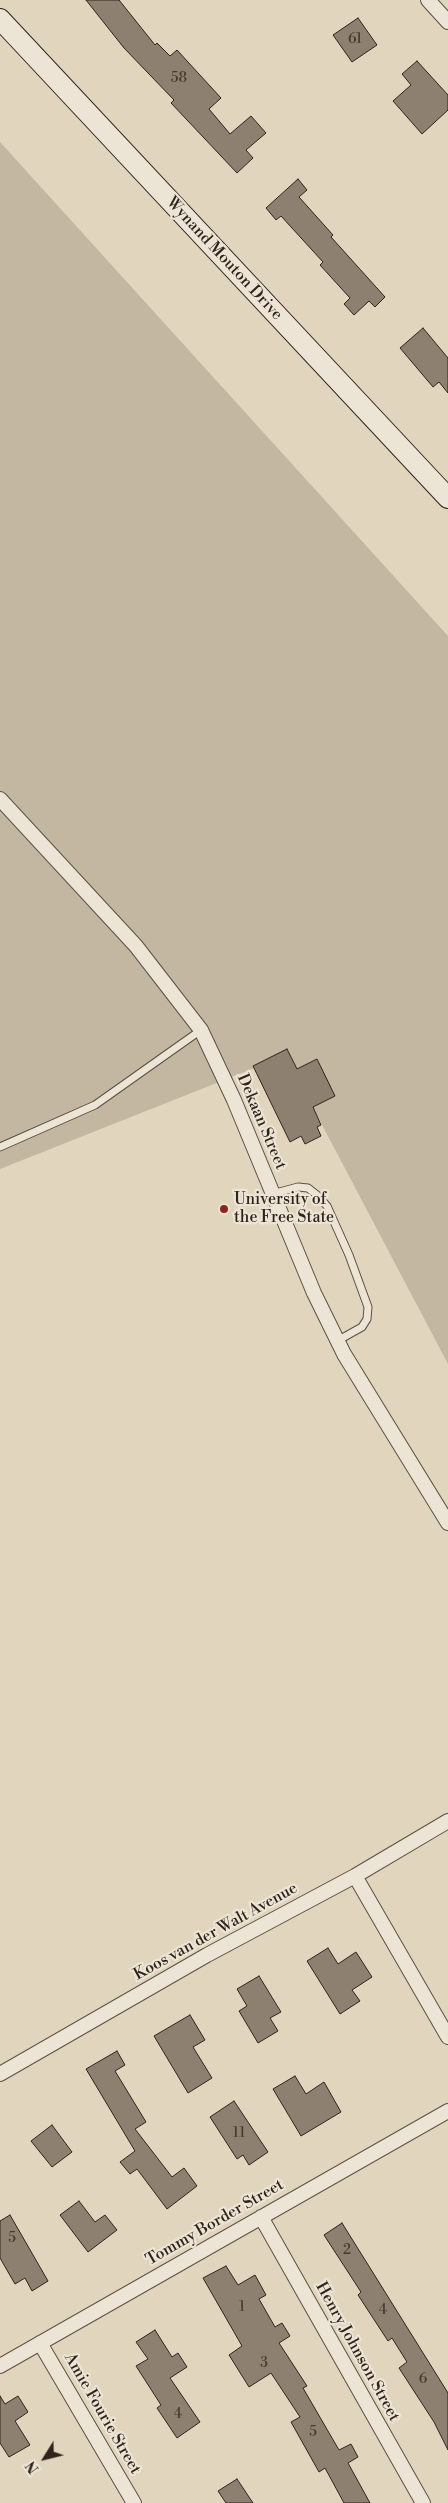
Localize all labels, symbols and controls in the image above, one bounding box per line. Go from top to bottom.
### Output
house number: 61 [348,32,362,48]
house number: 58 [171,71,187,87]
street label: Wynand Mouton Drive [162,193,286,325]
street label: Dekaan Street [232,1071,290,1173]
place label: University of the Free State [234,1190,334,1228]
marker: University of the Free State [218,1203,230,1215]
street label: Koos van der Walt Avenue [131,1879,301,1985]
house number: 11 [233,2126,245,2142]
street label: Tommy Border Street [143,2176,287,2270]
house number: 5 [8,2231,16,2247]
house number: 2 [343,2243,351,2259]
street label: Henry Johnson Street [311,2279,403,2425]
house number: 1 [239,2300,245,2316]
house number: 4 [379,2303,387,2319]
street label: Amie Fourie Street [60,2350,144,2478]
house number: 3 [260,2356,268,2372]
house number: 6 [419,2372,427,2388]
house number: 4 [174,2407,182,2423]
house number: 5 [309,2425,317,2441]
north arrow [20,2433,70,2483]
text: N [22,2457,43,2477]

